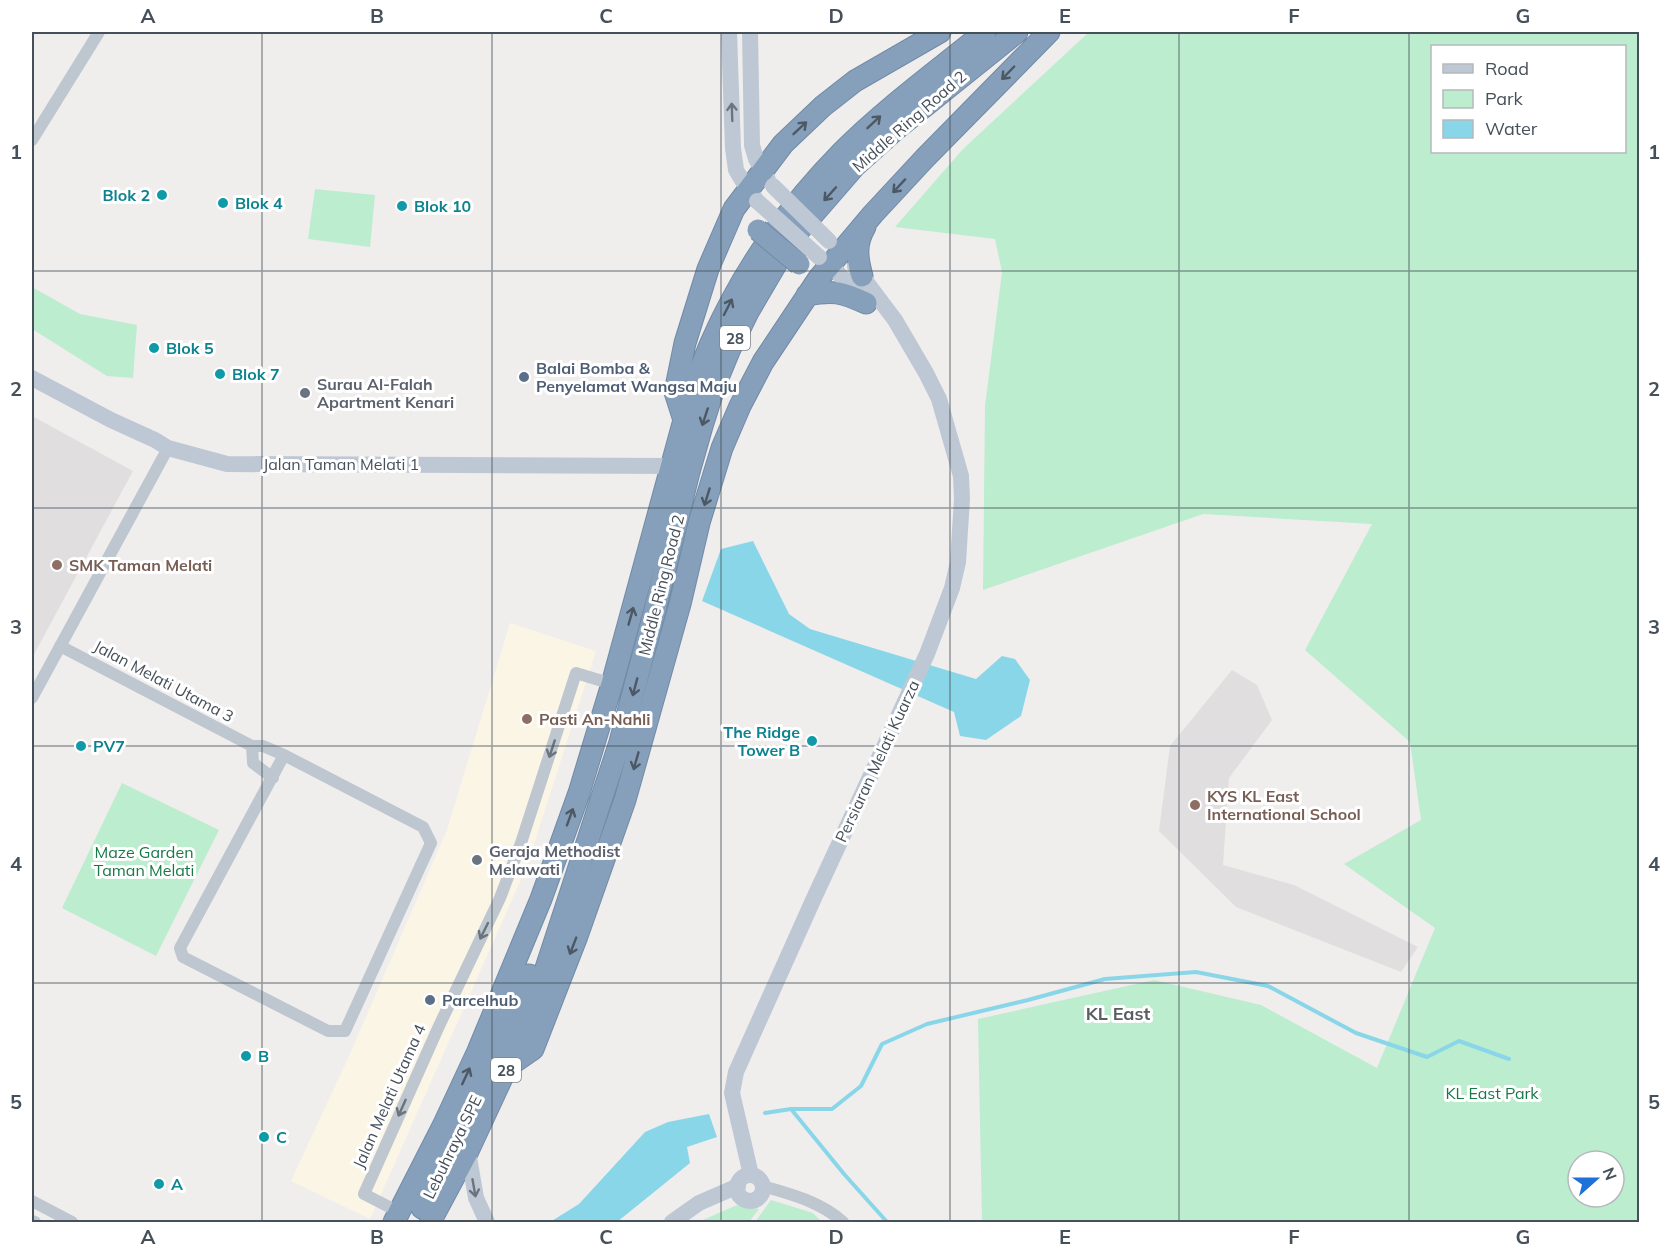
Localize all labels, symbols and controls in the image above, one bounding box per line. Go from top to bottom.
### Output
text: A [141,3,156,28]
text: B [370,3,384,28]
text: C [599,3,613,28]
text: D [828,3,844,28]
text: E [1059,3,1071,28]
text: F [1288,3,1300,28]
text: G [1516,3,1530,28]
legend [1431,45,1626,153]
text: Road [1485,57,1529,80]
street label: Middle Ring Road 2 [848,66,970,176]
one-way arrow [1000,66,1015,81]
text: Park [1485,87,1524,110]
one-way arrow [726,102,738,122]
one-way arrow [867,115,882,129]
text: Water [1485,117,1538,140]
one-way arrow [793,120,808,135]
text: 1 [10,139,22,164]
text: 1 [1648,139,1660,164]
one-way arrow [892,178,906,193]
place label: Blok 2 [102,185,150,205]
one-way arrow [823,186,837,201]
marker: Blok 2 [155,188,169,202]
place label: Blok 4 [235,193,283,213]
marker: Blok 4 [216,196,230,210]
place label: Blok 10 [414,196,471,216]
marker: Blok 10 [395,199,409,213]
one-way arrow [723,299,735,317]
road number: 28 [720,326,750,350]
place label: Blok 5 [166,338,214,358]
marker: Blok 5 [147,341,161,355]
place label: Balai Bomba & Penyelamat Wangsa Maju [536,358,737,396]
place label: Blok 7 [232,364,280,384]
marker: Blok 7 [213,367,227,381]
marker: Balai Bomba & Penyelamat Wangsa Maju [517,370,531,384]
place label: Surau Al-Falah Apartment Kenari [317,374,454,412]
text: 2 [10,376,22,401]
text: 2 [1648,376,1660,401]
marker: Surau Al-Falah Apartment Kenari [298,386,312,400]
one-way arrow [698,407,709,426]
street label: Jalan Taman Melati 1 [263,454,419,474]
one-way arrow [701,487,712,506]
street label: Middle Ring Road 2 [634,512,688,658]
place label: SMK Taman Melati [69,555,212,575]
marker: SMK Taman Melati [50,558,64,572]
one-way arrow [626,607,637,626]
text: 3 [10,614,22,639]
text: 3 [1648,614,1660,639]
street label: Jalan Melati Utama 3 [91,636,237,726]
one-way arrow [629,677,640,696]
street label: Persiaran Melati Kuarza [831,677,923,845]
place label: Pasti An-Nahli [539,709,650,729]
marker: Pasti An-Nahli [520,712,534,726]
place label: The Ridge Tower B [723,722,800,760]
marker: The Ridge Tower B [805,734,819,748]
place label: PV7 [93,736,125,756]
marker: PV7 [74,739,88,753]
one-way arrow [546,739,557,758]
one-way arrow [630,752,641,771]
place label: KYS KL East International School [1207,786,1361,824]
marker: KYS KL East International School [1188,798,1202,812]
one-way arrow [565,808,576,827]
place label: Geraja Methodist Melawati [489,841,620,879]
park label: Maze Garden Taman Melati [94,842,194,880]
text: 4 [10,851,22,876]
text: 4 [1648,851,1660,876]
marker: Geraja Methodist Melawati [470,853,484,867]
one-way arrow [478,922,489,940]
one-way arrow [567,936,578,955]
place label: Parcelhub [442,990,518,1010]
marker: Parcelhub [423,993,437,1007]
district label: KL East [1086,1002,1150,1025]
street label: Jalan Melati Utama 4 [348,1021,430,1171]
place label: B [258,1046,269,1066]
marker: B [239,1049,253,1063]
road number: 28 [491,1058,521,1082]
one-way arrow [461,1068,473,1086]
park label: KL East Park [1445,1083,1539,1103]
text: 5 [10,1089,22,1114]
text: 5 [1648,1089,1660,1114]
street label: Lebuhraya SPE [418,1092,486,1202]
one-way arrow [396,1099,407,1117]
place label: C [276,1127,287,1147]
marker: C [257,1130,271,1144]
north arrow [1566,1149,1626,1209]
text: N [1599,1164,1622,1183]
place label: A [171,1174,183,1194]
marker: A [152,1177,166,1191]
one-way arrow [469,1178,480,1197]
text: A [141,1224,156,1249]
text: B [370,1224,384,1249]
text: C [599,1224,613,1249]
text: D [828,1224,844,1249]
text: E [1059,1224,1071,1249]
text: F [1288,1224,1300,1249]
text: G [1516,1224,1530,1249]

